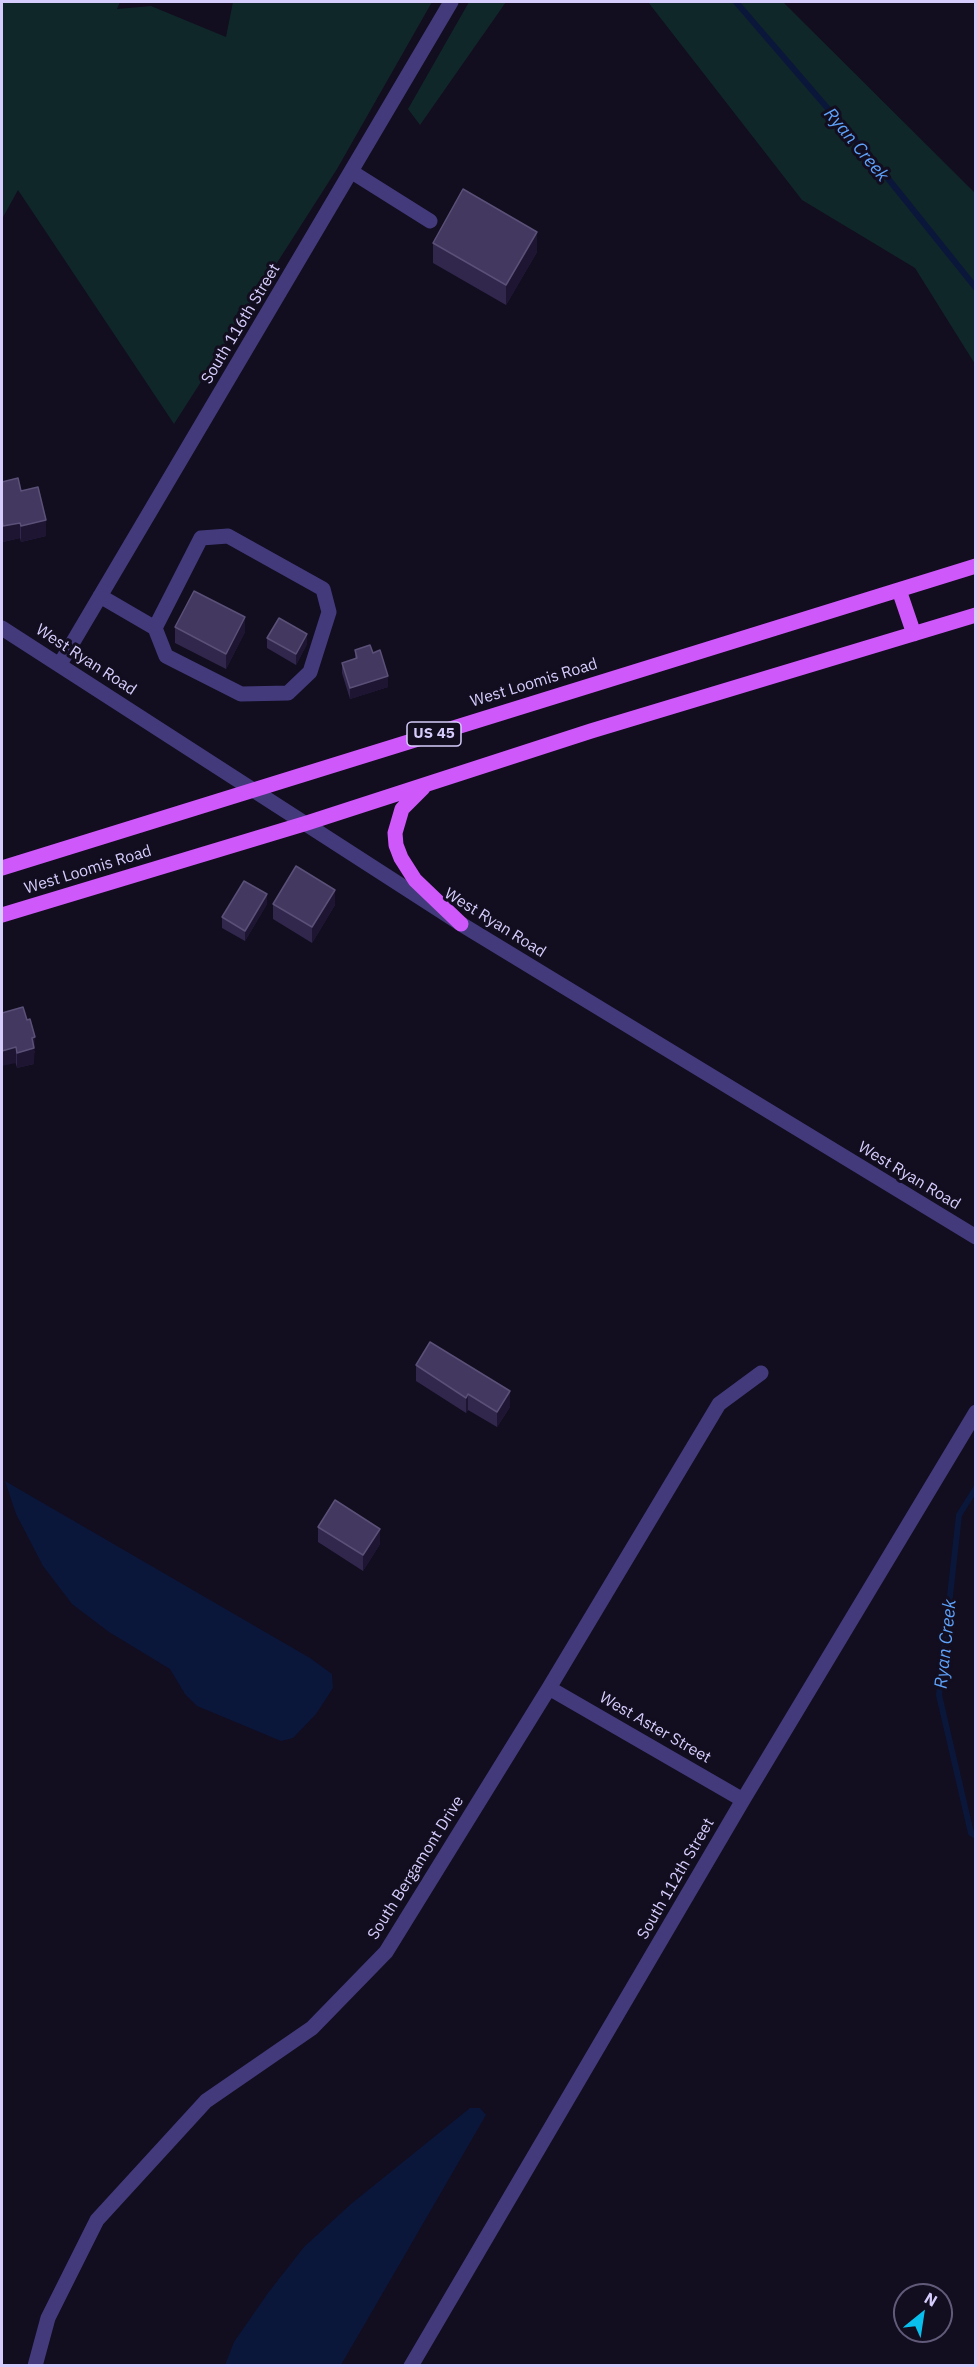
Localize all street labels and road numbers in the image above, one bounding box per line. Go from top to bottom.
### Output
street label: South 116th Street [197,260,285,388]
street label: West Ryan Road [32,620,140,700]
street label: West Loomis Road [468,655,600,711]
road number: US 45 [407,722,461,746]
street label: West Loomis Road [22,842,154,898]
street label: West Ryan Road [441,884,549,962]
street label: West Ryan Road [854,1138,964,1214]
street label: West Aster Street [596,1688,714,1768]
street label: South Bergamont Drive [364,1793,468,1943]
street label: South 112th Street [633,1815,719,1943]

